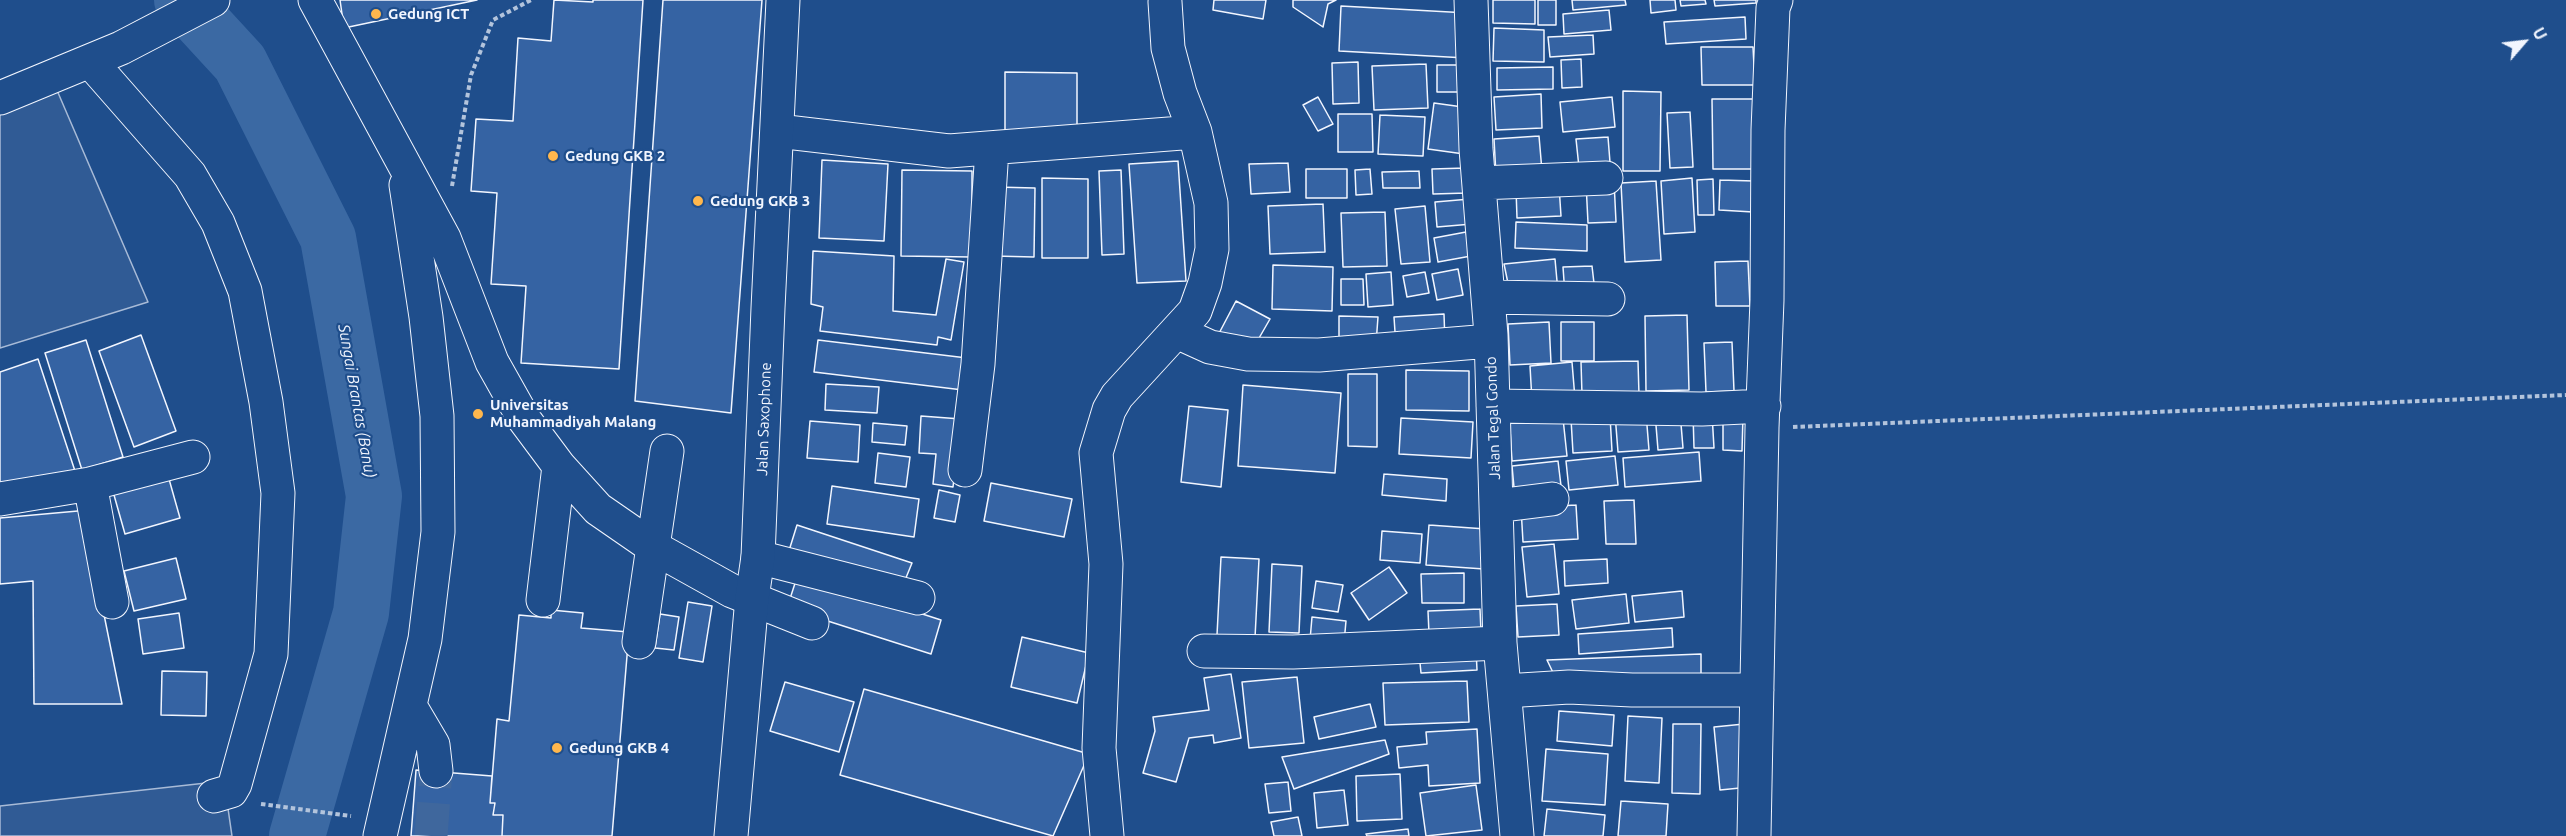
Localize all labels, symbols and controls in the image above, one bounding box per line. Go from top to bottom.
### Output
place label: Gedung ICT [388,5,469,23]
marker: Gedung ICT [369,7,383,21]
north arrow [2494,12,2554,72]
text: U [2529,24,2550,43]
place label: Gedung GKB 2 [565,147,665,165]
marker: Gedung GKB 2 [546,149,560,163]
place label: Gedung GKB 3 [710,192,810,210]
marker: Gedung GKB 3 [691,194,705,208]
water label: Sungai Brantas (Banu) [334,323,380,479]
street label: Jalan Tegal Gondo [1482,356,1504,480]
street label: Jalan Saxophone [753,362,775,476]
place label: Universitas Muhammadiyah Malang [490,396,656,431]
marker: Universitas Muhammadiyah Malang [471,407,485,421]
place label: Gedung GKB 4 [569,739,669,757]
marker: Gedung GKB 4 [550,741,564,755]

